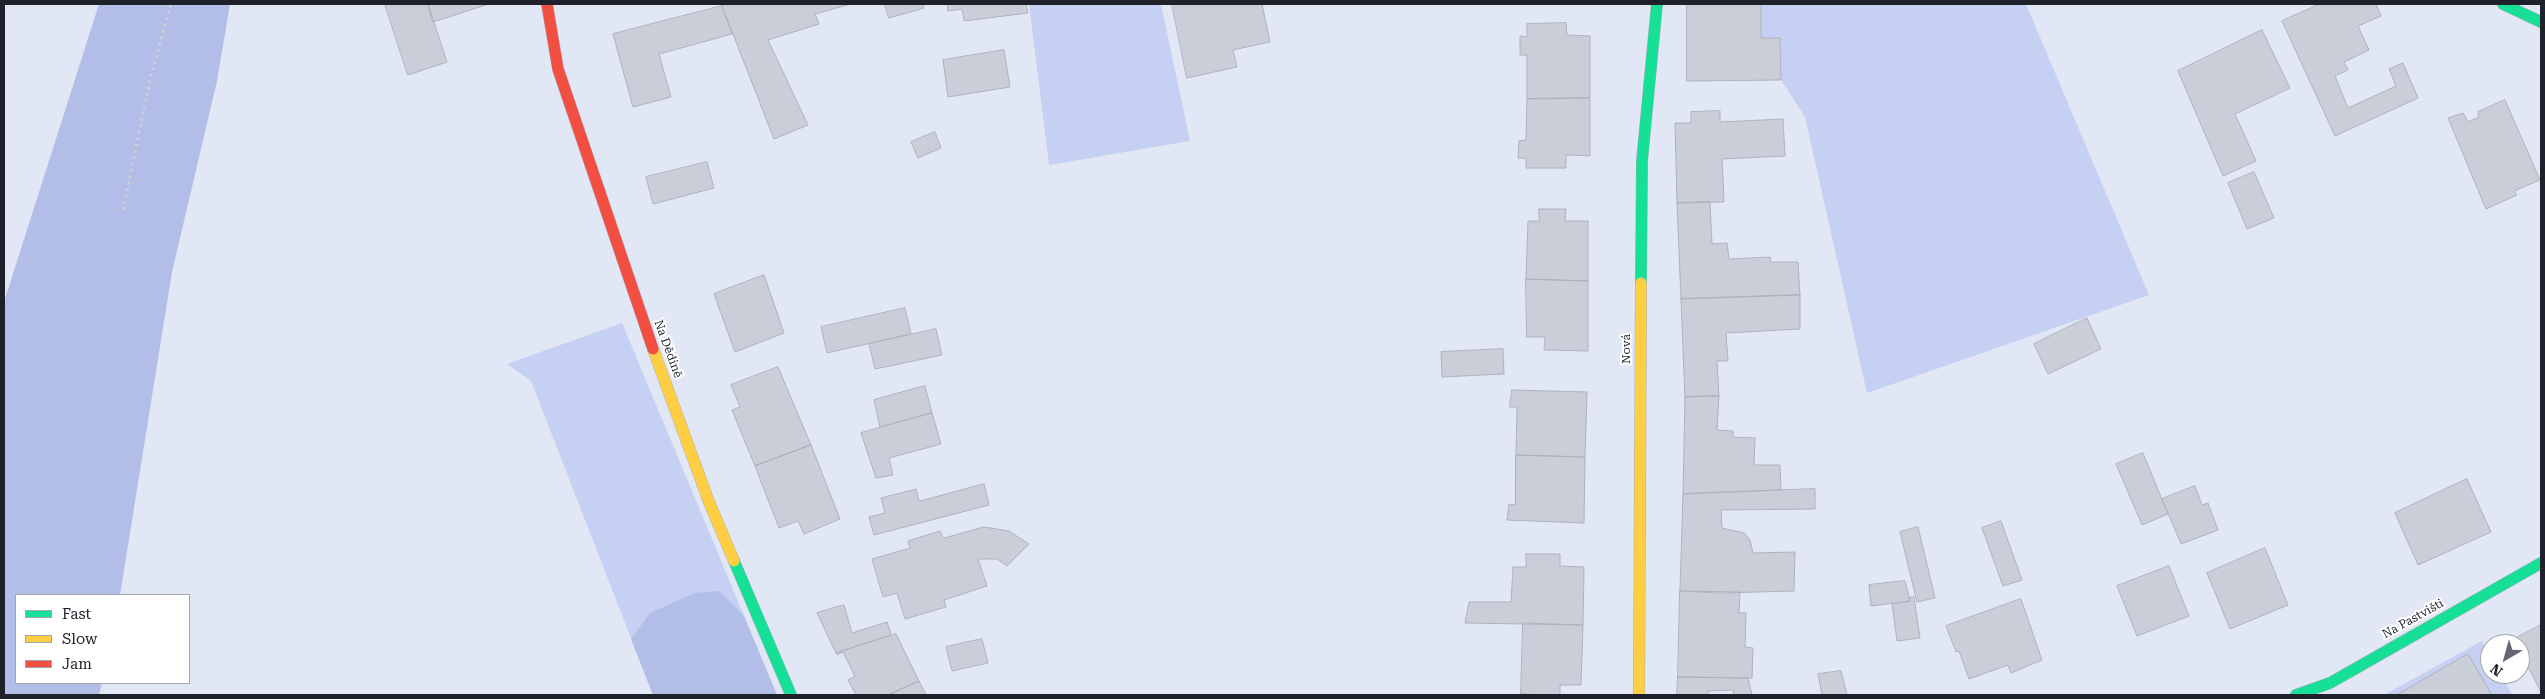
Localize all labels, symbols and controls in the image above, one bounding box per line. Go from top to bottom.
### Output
street label: Na Dědině [651,318,685,380]
street label: Nová [1619,334,1633,364]
legend [15,594,190,684]
street label: Na Pastvišti [2380,596,2446,642]
text: Fast [62,605,91,623]
text: Slow [62,630,97,648]
north arrow [2480,634,2530,684]
text: Jam [62,655,92,673]
text: N [2487,660,2506,680]

